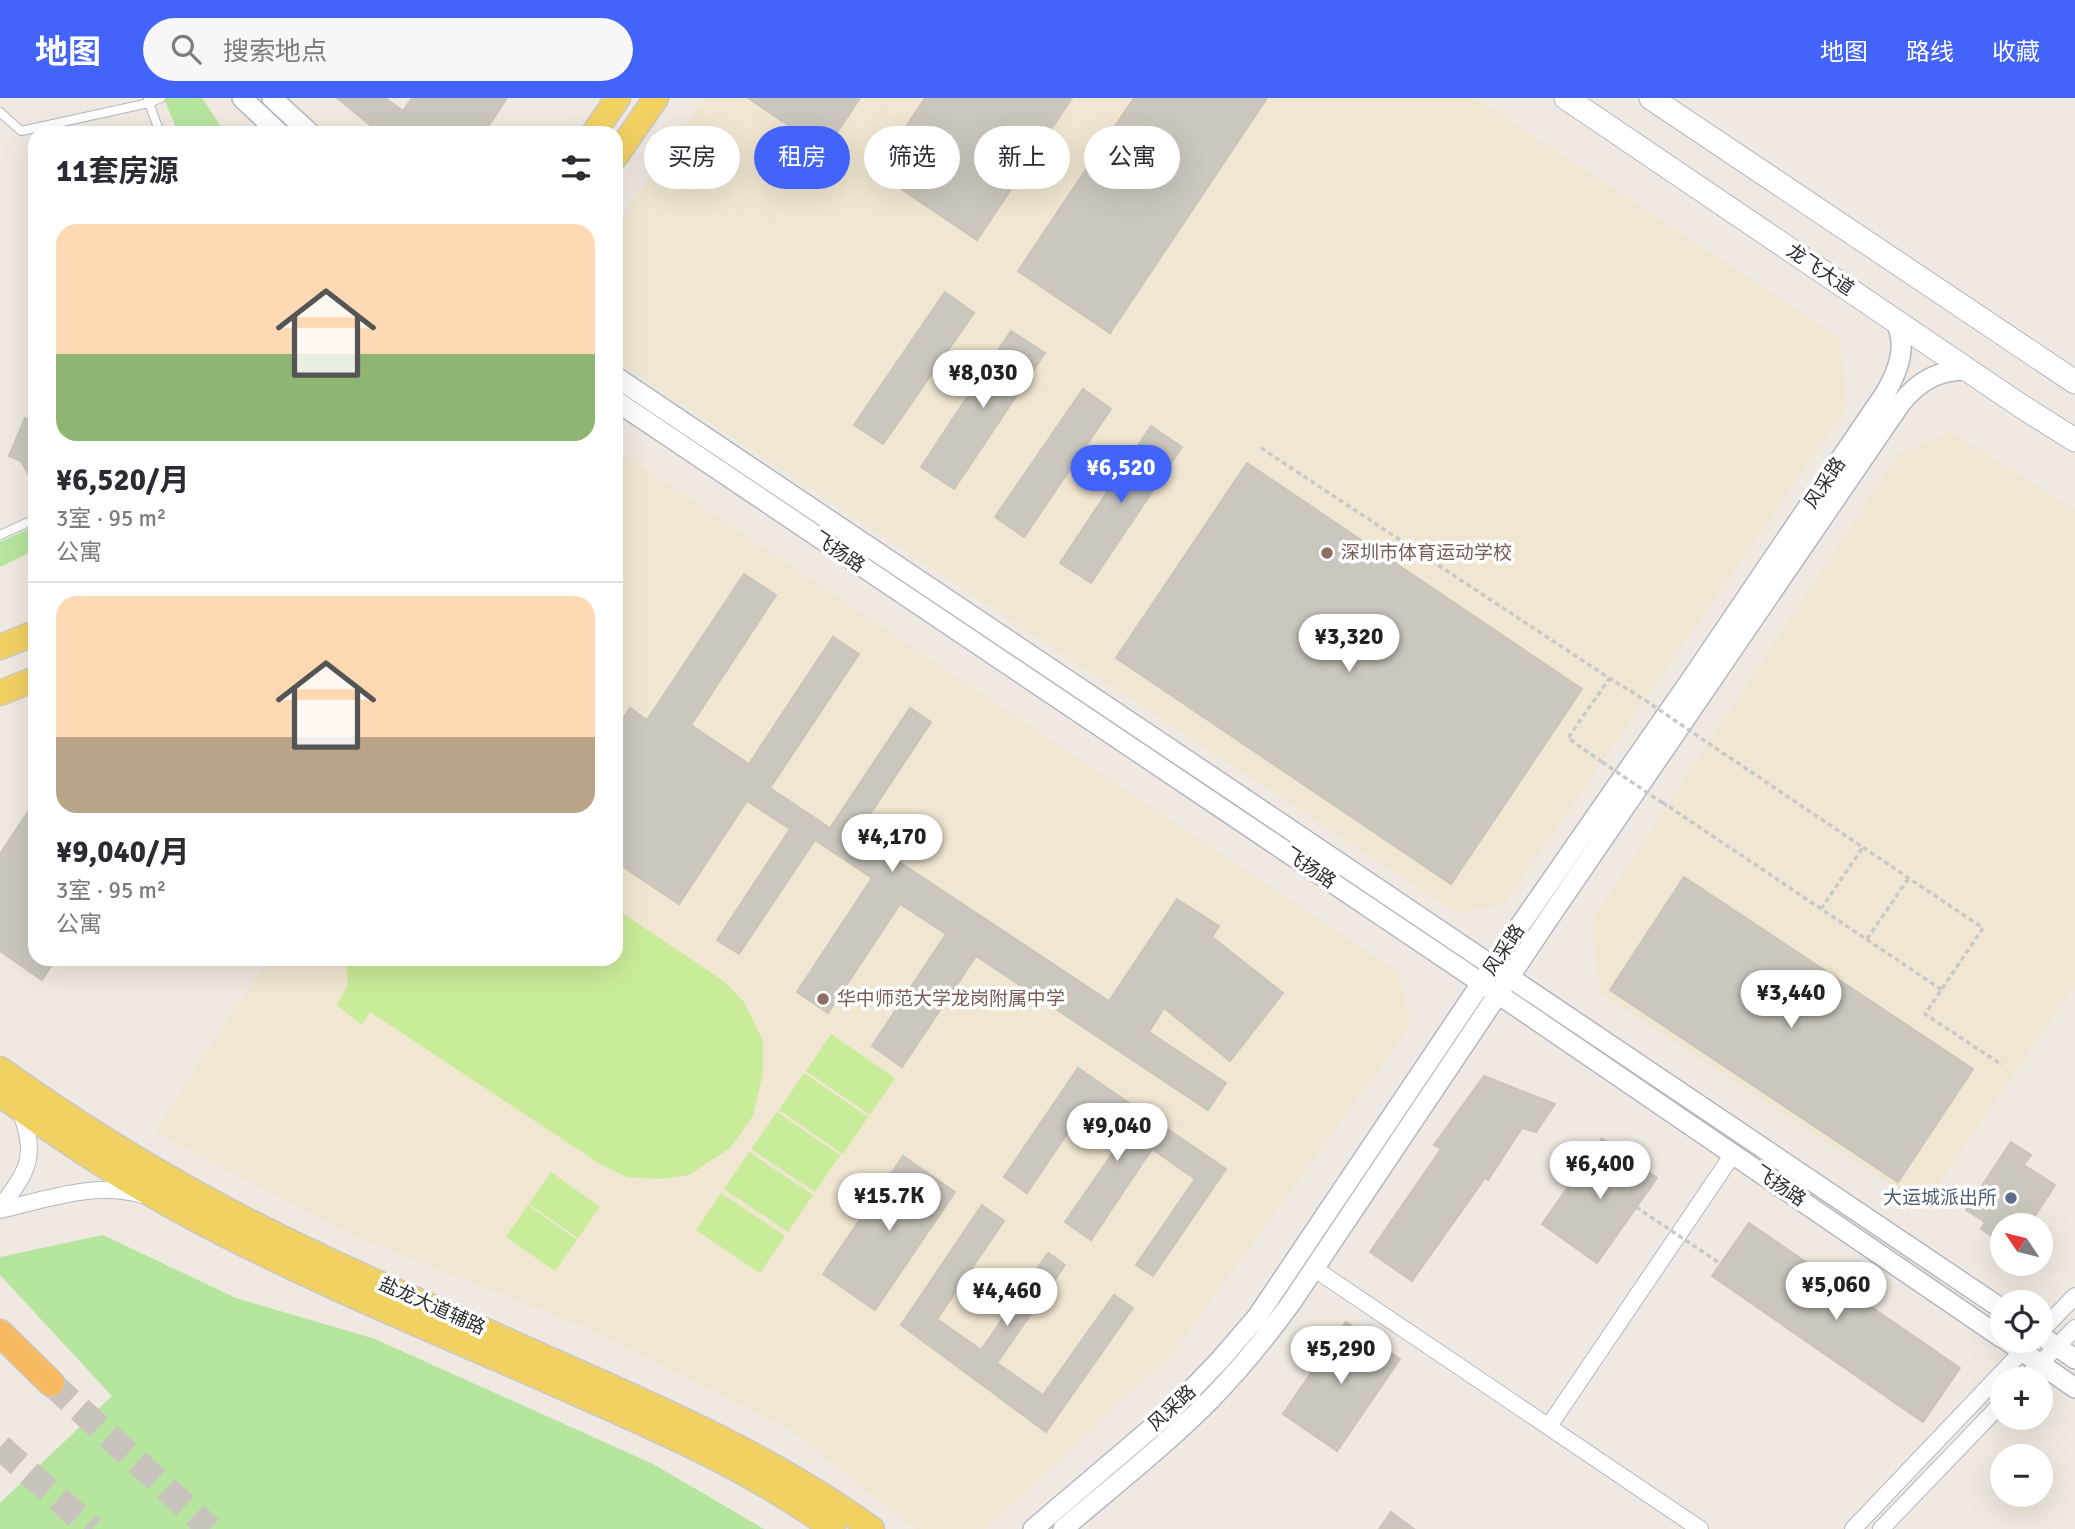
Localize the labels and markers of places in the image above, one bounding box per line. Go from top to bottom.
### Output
pin: ¥8,030 [926,350,1040,410]
pin: ¥6,520 [1064,446,1178,505]
place label: 深圳市体育运动学校 [1341,541,1512,565]
marker: 深圳市体育运动学校 [1319,545,1335,561]
pin: ¥3,320 [1292,614,1406,674]
pin: ¥4,170 [835,814,949,874]
pin: ¥3,440 [1734,970,1848,1030]
place label: 华中师范大学龙岗附属中学 [837,987,1065,1011]
marker: 华中师范大学龙岗附属中学 [815,991,831,1007]
pin: ¥9,040 [1060,1104,1174,1163]
pin: ¥6,400 [1543,1142,1657,1201]
pin: ¥15.7K [832,1174,946,1233]
place label: 大运城派出所 [1883,1186,1997,1210]
marker: 大运城派出所 [2003,1190,2019,1206]
pin: ¥5,060 [1779,1262,1893,1322]
pin: ¥4,460 [950,1268,1064,1328]
pin: ¥5,290 [1284,1326,1398,1386]

